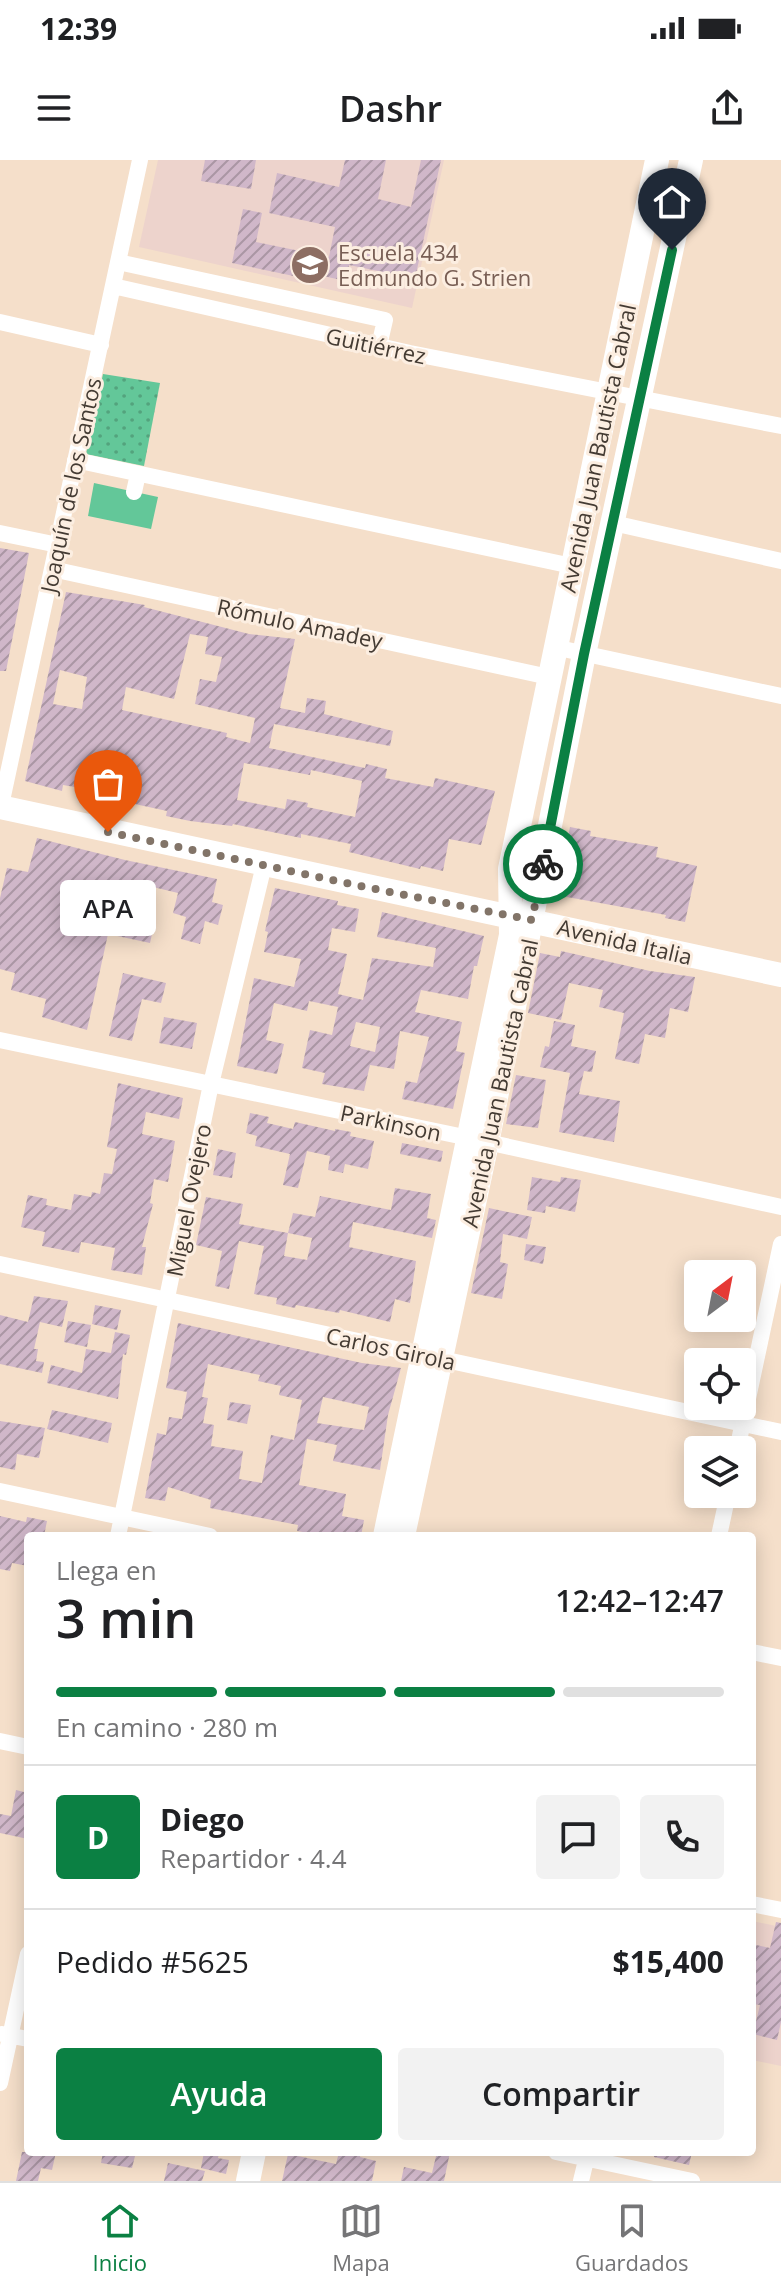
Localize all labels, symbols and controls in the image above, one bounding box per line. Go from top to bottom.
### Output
text: 12:39 [40,8,117,49]
text: Dashr [339,84,442,133]
icon: menu [32,86,76,130]
icon: share [705,86,749,130]
pin [638,168,706,250]
icon: home [650,180,694,224]
place label: Escuela 434 Edmundo G. Strien [338,237,531,292]
school or university icon: Escuela 434 Edmundo G. Strien [289,244,331,286]
street label: Avenida Juan Bautista Cabral [552,301,642,595]
street label: Guitiérrez [323,320,429,370]
street label: Joaquín de los Santos [32,375,107,597]
street label: Rómulo Amadey [214,591,386,655]
pin [74,750,142,832]
icon: bag [86,762,130,806]
courier [503,824,583,904]
icon: bike [521,842,565,886]
callout: APA [60,880,156,936]
text: APA [83,890,133,926]
street label: Avenida Italia [555,911,695,971]
street label: Avenida Juan Bautista Cabral [454,936,544,1230]
street label: Parkinson [338,1097,444,1147]
street label: Miguel Ovejero [158,1121,218,1279]
north arrow [684,1260,756,1332]
map controls [684,1260,756,1508]
street label: Carlos Girola [324,1320,458,1376]
button: locate [684,1348,756,1420]
button: layers [684,1436,756,1508]
text: Llega en [56,1552,157,1588]
text: 12:42–12:47 [555,1580,724,1621]
text: 3 min [56,1582,196,1653]
text: En camino · 280 m [56,1709,278,1745]
button: chat [536,1795,620,1879]
button: phone [640,1795,724,1879]
text: Diego [160,1799,245,1840]
text: D [87,1817,109,1858]
text: Repartidor · 4.4 [160,1840,347,1876]
text: Pedido #5625 [56,1941,249,1982]
text: $15,400 [613,1941,724,1982]
button: Ayuda [56,2048,382,2140]
button: Compartir [398,2048,724,2140]
tab: Inicio [93,2199,147,2277]
tab: Mapa [332,2199,390,2277]
tab: Guardados [575,2199,688,2277]

